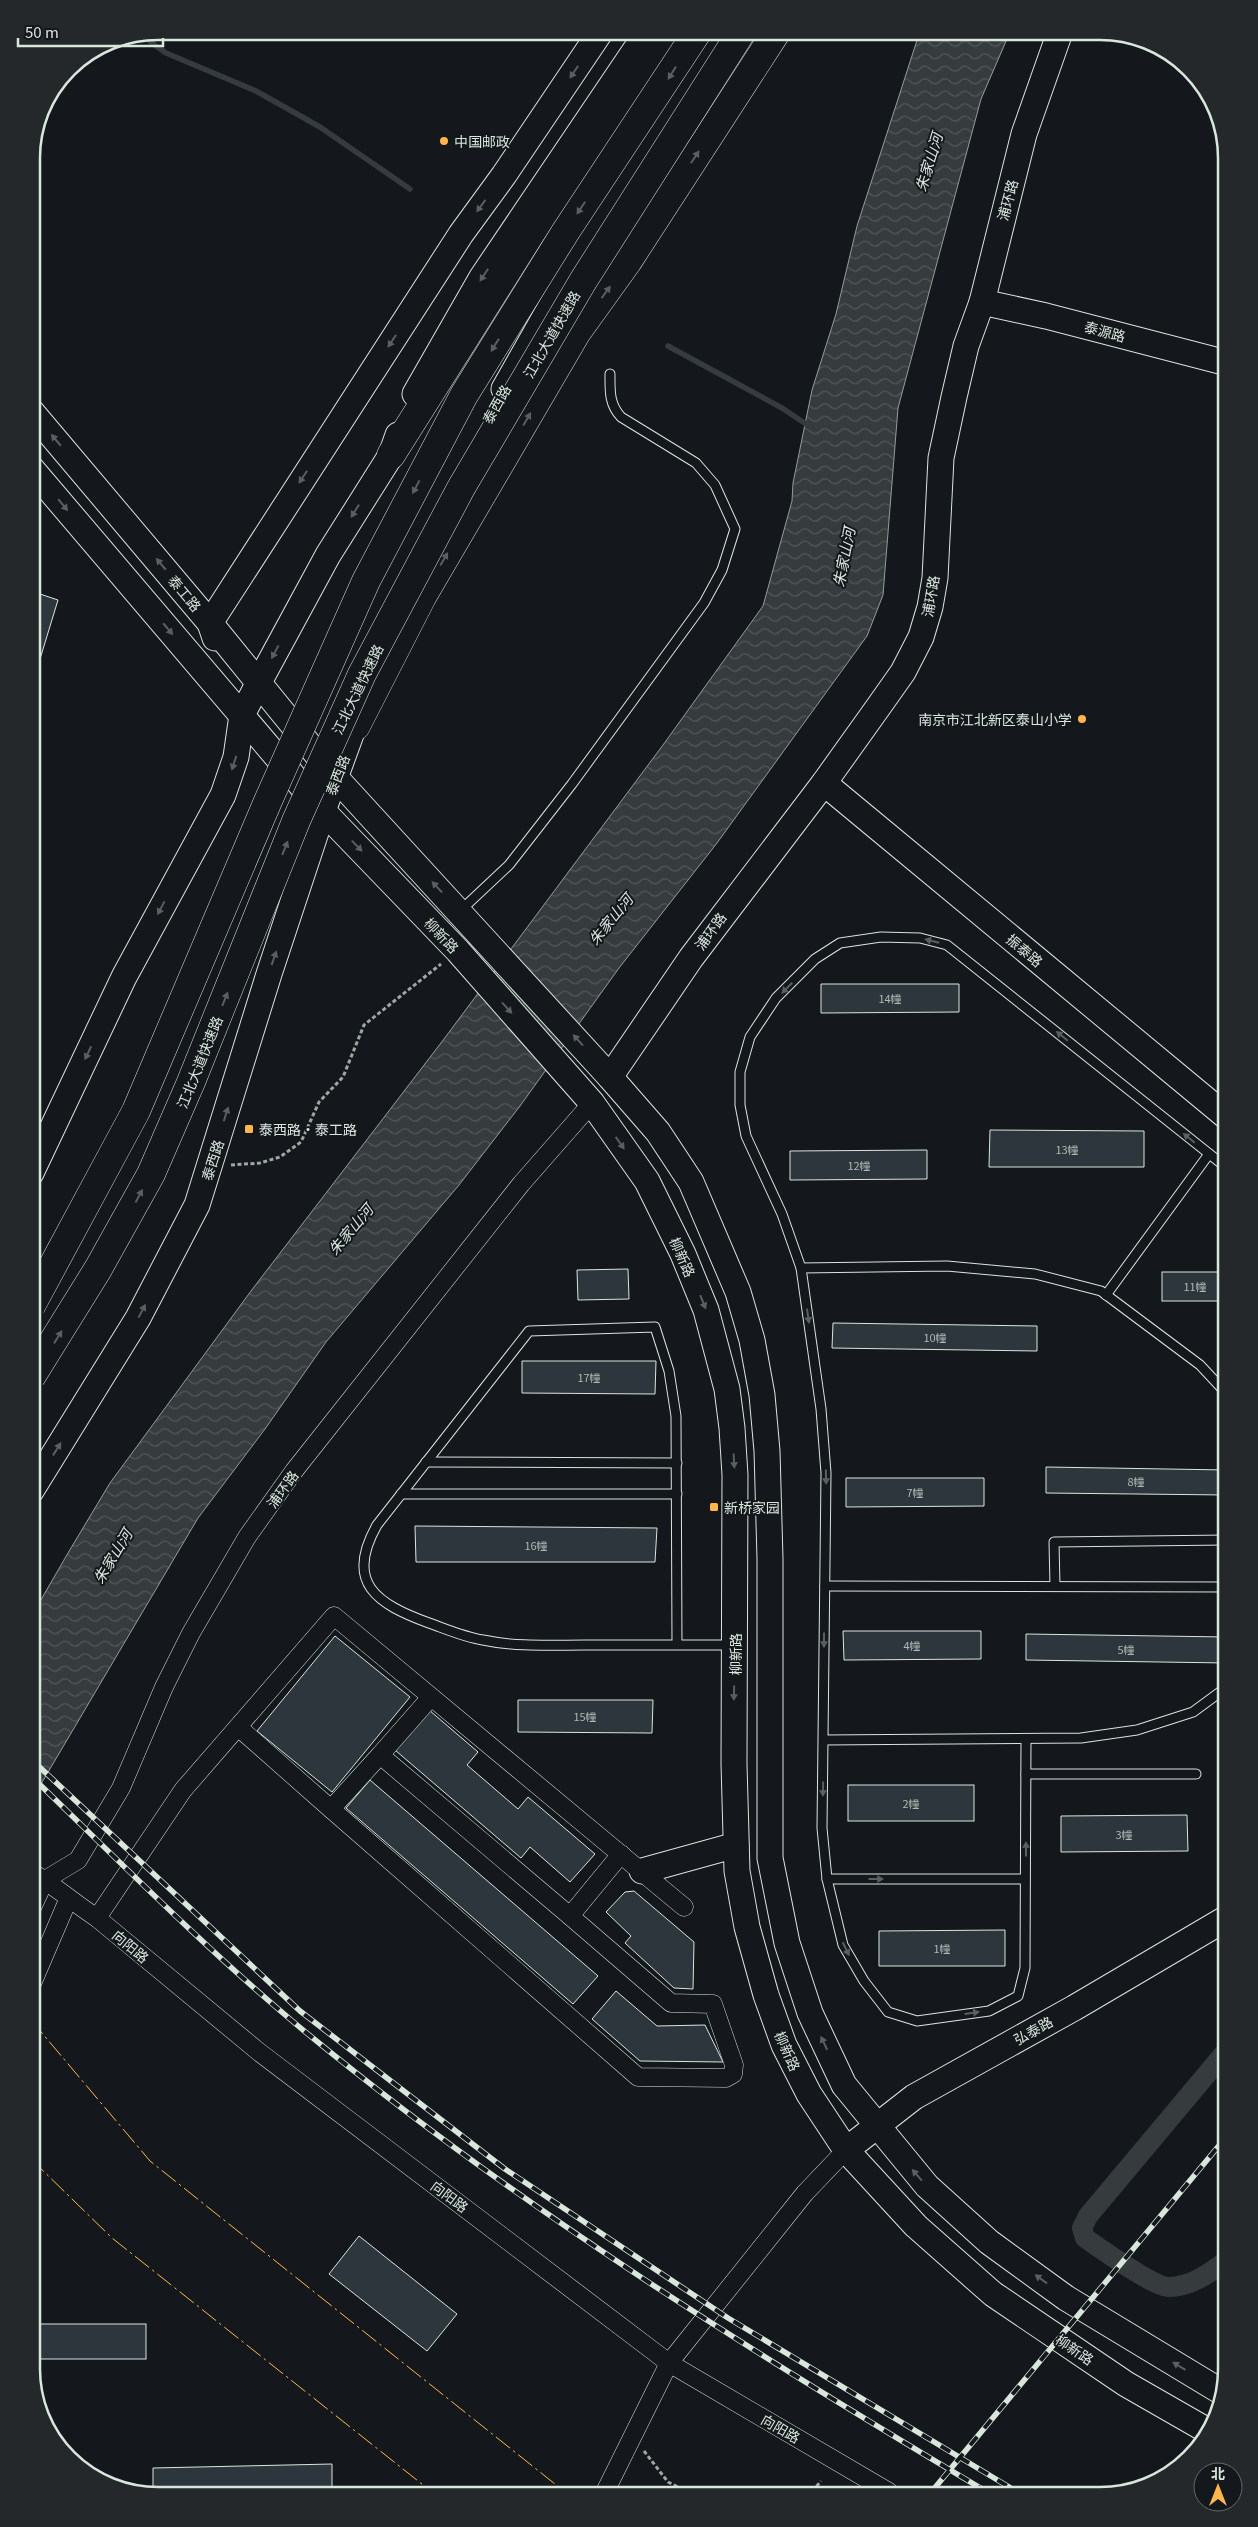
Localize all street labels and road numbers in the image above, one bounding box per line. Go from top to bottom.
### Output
street label: 浦环路 [992,177,1022,223]
street label: 江北大道快速路 [518,287,584,381]
street label: 泰源路 [1082,316,1128,346]
street label: 泰西路 [477,381,515,427]
street label: 泰工路 [164,570,206,616]
street label: 浦环路 [917,574,943,618]
street label: 江北大道快速路 [327,641,387,737]
street label: 泰西路 [320,752,354,798]
street label: 浦环路 [690,908,730,954]
street label: 柳新路 [420,913,464,957]
street label: 振泰路 [1002,929,1048,971]
street label: 江北大道快速路 [171,1013,227,1111]
street label: 泰西路 [196,1137,228,1183]
street label: 柳新路 [665,1234,701,1280]
street label: 浦环路 [262,1466,302,1512]
street label: 柳新路 [725,1633,745,1675]
street label: 向阳路 [108,1925,154,1967]
street label: 弘泰路 [1010,2011,1056,2049]
street label: 柳新路 [770,2028,806,2074]
street label: 向阳路 [427,2175,473,2217]
street label: 柳新路 [1052,2329,1098,2369]
street label: 向阳路 [758,2409,804,2447]

